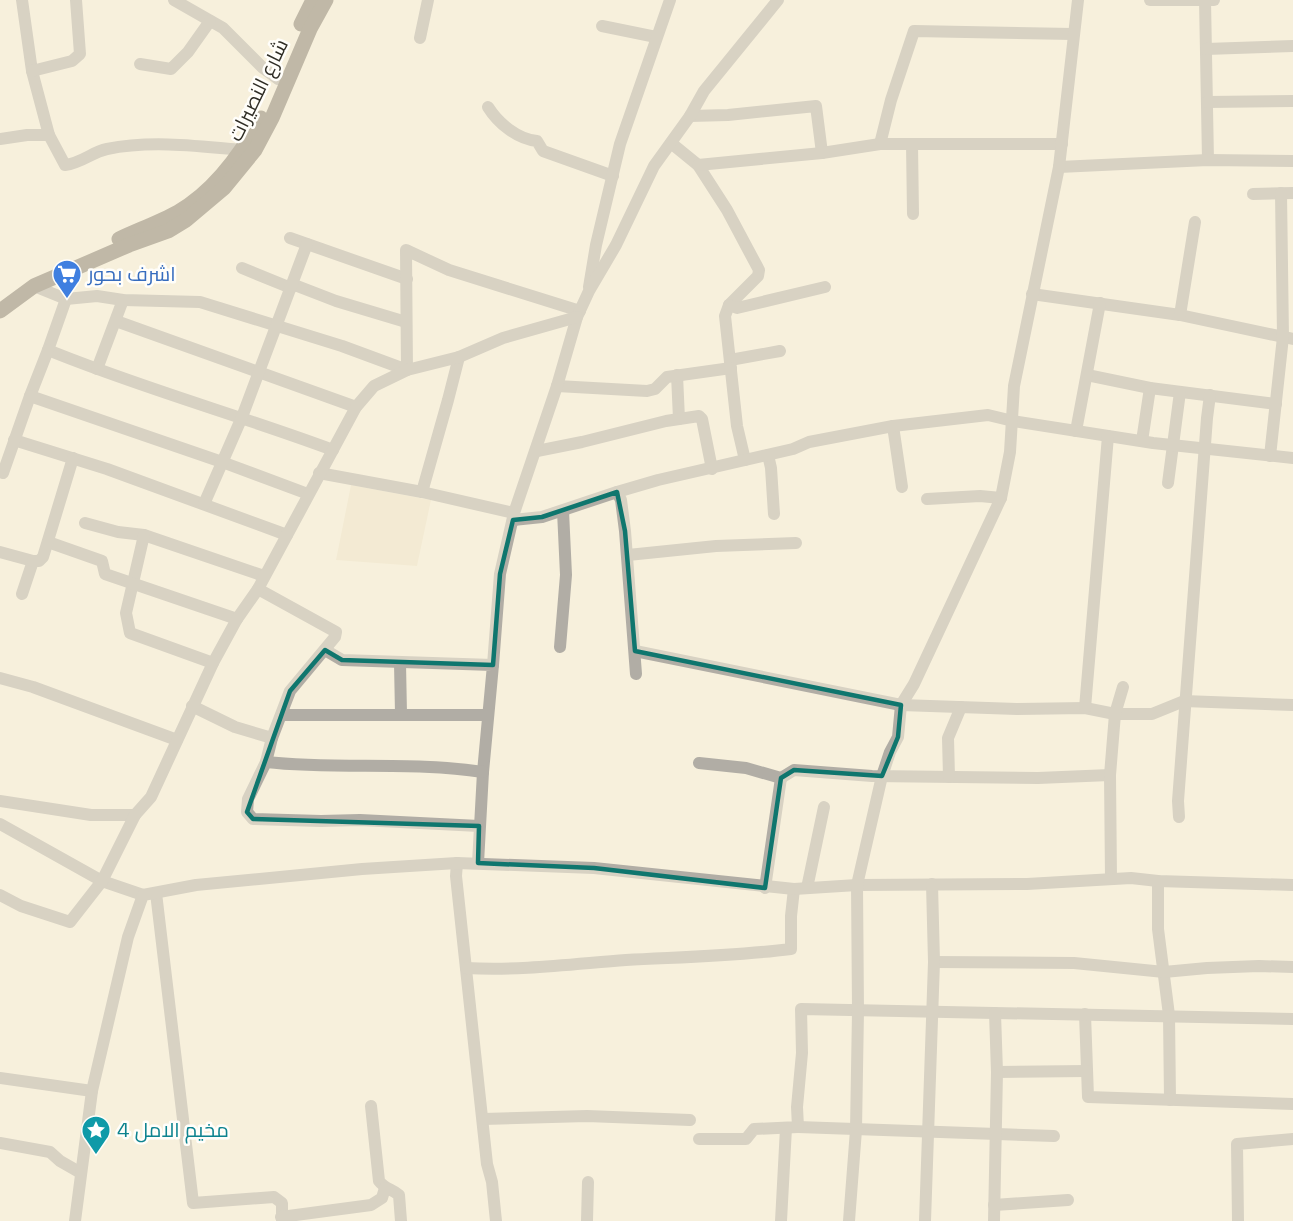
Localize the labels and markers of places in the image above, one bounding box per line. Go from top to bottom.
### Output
supermarket icon: اشرف بحور [51,258,83,300]
place label: اشرف بحور [87,261,176,287]
place icon: مخيم الامل 4 [80,1114,112,1156]
place label: مخيم الامل 4 [117,1117,229,1144]

